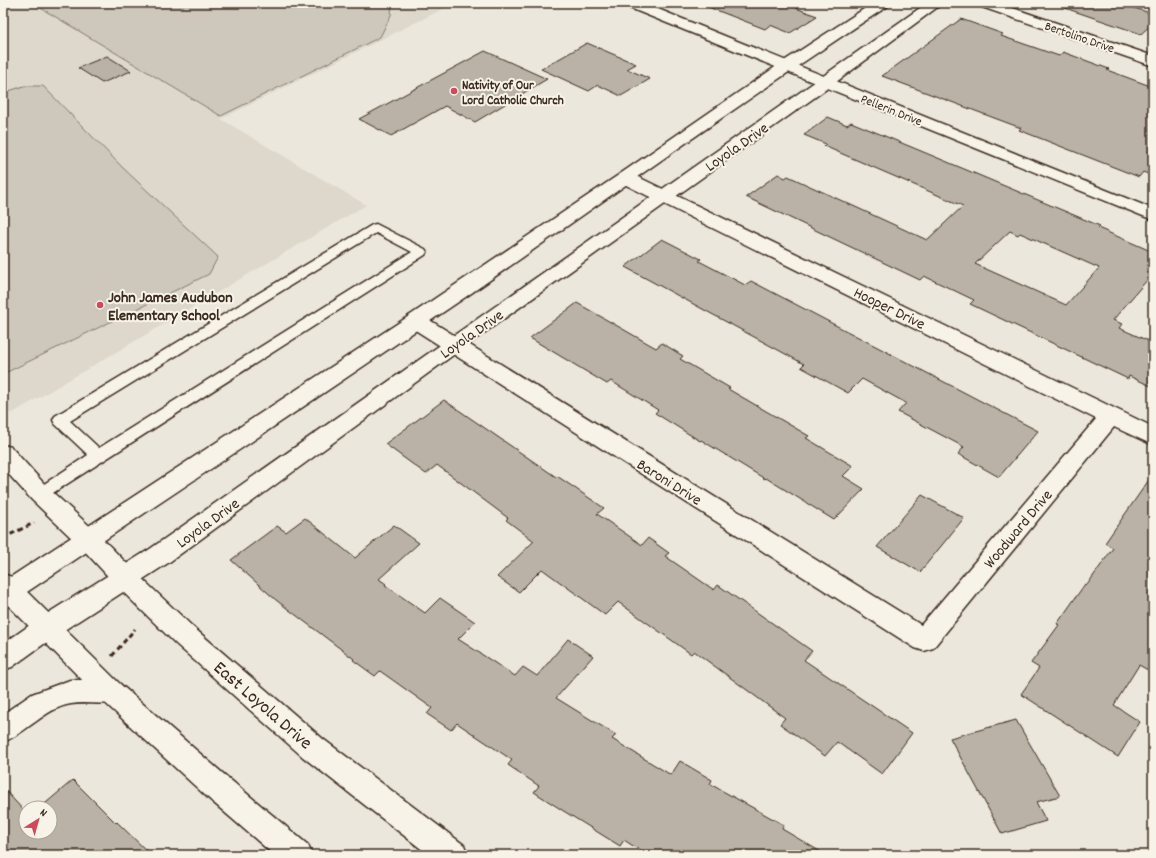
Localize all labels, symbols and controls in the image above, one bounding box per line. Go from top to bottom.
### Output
street label: Bertolino Drive [1042,18,1117,59]
place label: Nativity of Our Lord Catholic Church [462,77,564,111]
marker: Nativity of Our Lord Catholic Church [449,86,459,96]
street label: Pellerin Drive [857,90,925,132]
street label: Loyola Drive [701,118,774,178]
street label: Hooper Drive [849,282,929,337]
place label: John James Audubon Elementary School [108,287,233,328]
marker: John James Audubon Elementary School [95,300,105,310]
street label: Loyola Drive [436,305,509,365]
street label: Baroni Drive [632,454,706,512]
street label: Woodward Drive [979,485,1059,574]
street label: Loyola Drive [172,493,245,555]
street label: East Loyola Drive [206,656,317,757]
north arrow [18,800,58,840]
text: N [36,806,50,822]

